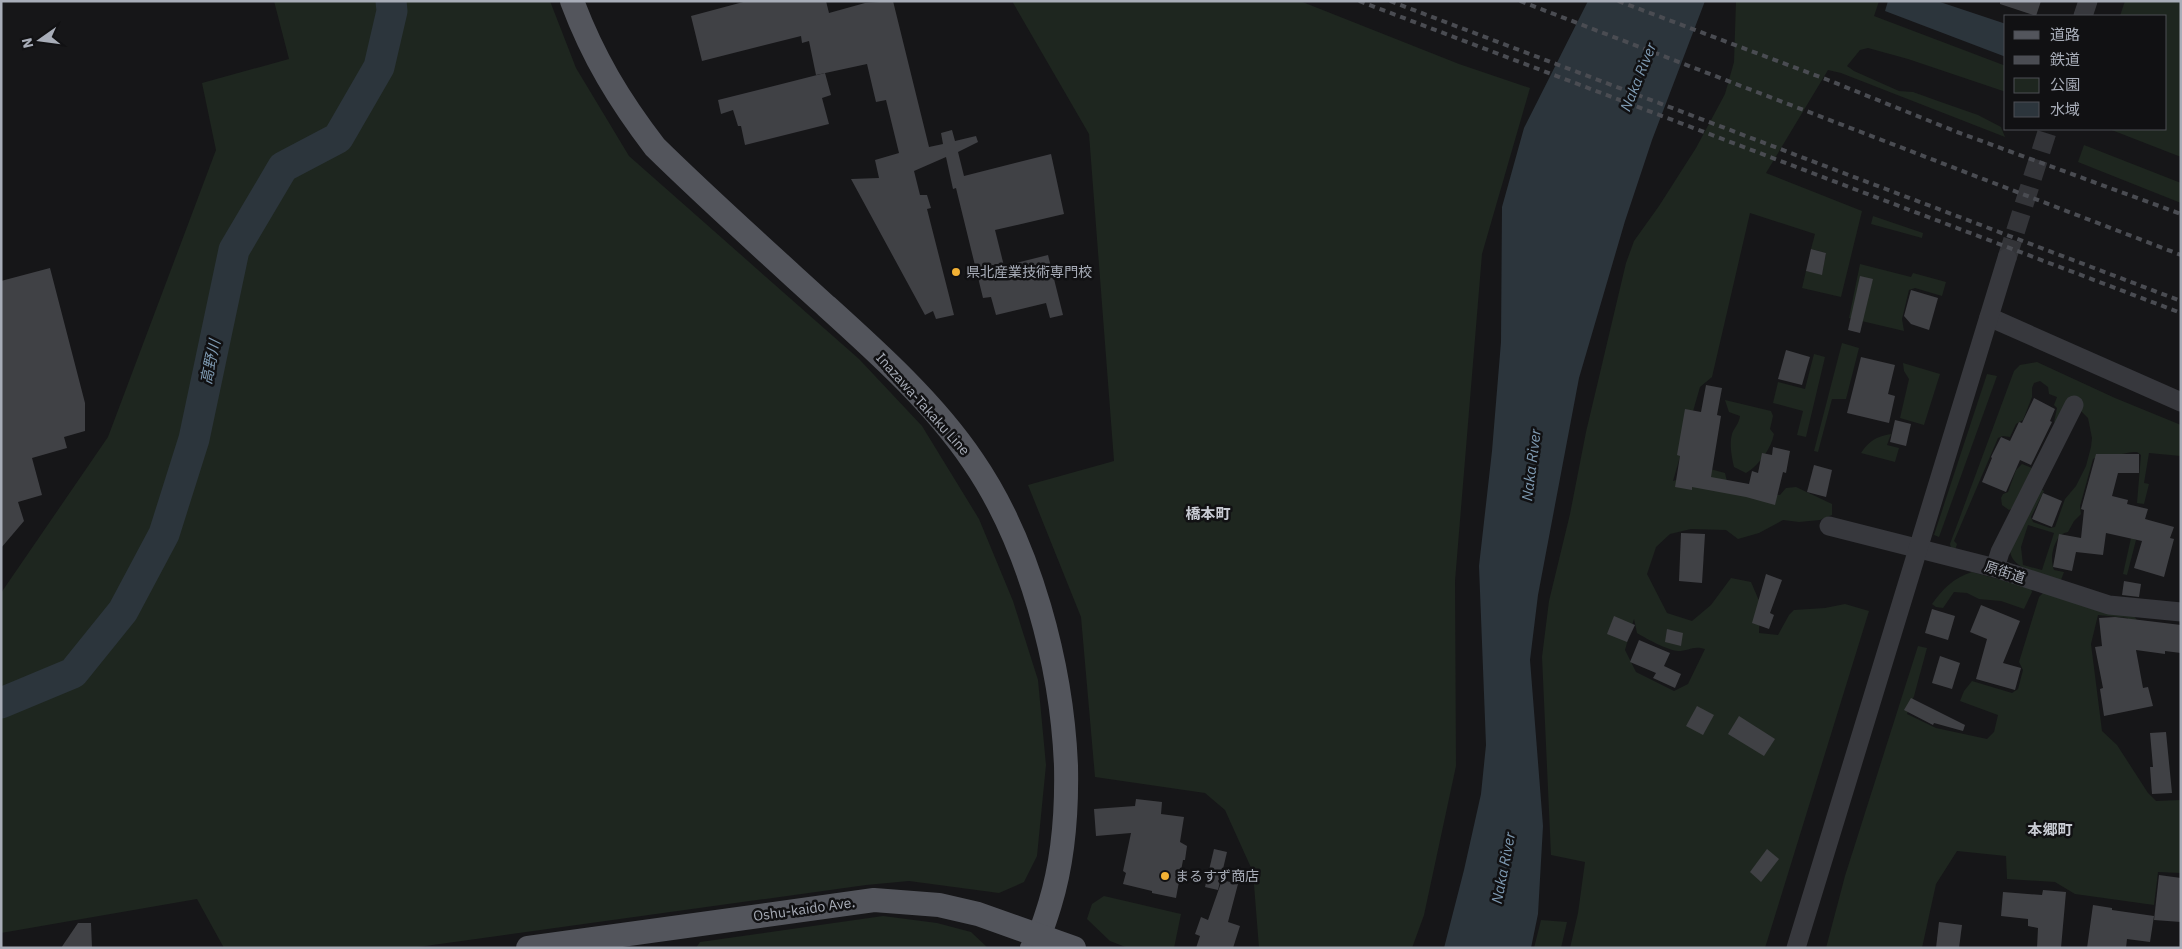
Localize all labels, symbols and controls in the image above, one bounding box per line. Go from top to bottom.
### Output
north arrow [15,15,65,65]
legend [2004,15,2167,130]
text: 道路 [2050,25,2080,44]
text: N [17,36,37,50]
water label: Naka River [1616,39,1661,114]
text: 鉄道 [2050,50,2080,69]
text: 公園 [2050,75,2080,94]
text: 水域 [2050,100,2080,119]
place label: 県北産業技術専門校 [966,263,1092,281]
marker: 県北産業技術専門校 [950,266,962,278]
water label: 高野川 [196,336,224,386]
street label: Inazawa-Takaku Line [872,349,974,459]
water label: Naka River [1517,427,1545,502]
district label: 橋本町 [1185,504,1231,523]
street label: 原街道 [1982,557,2028,587]
district label: 本郷町 [2027,820,2073,839]
water label: Naka River [1487,830,1519,905]
place label: まるすず商店 [1175,867,1259,885]
marker: まるすず商店 [1159,870,1171,882]
street label: Oshu-kaido Ave. [752,893,856,925]

